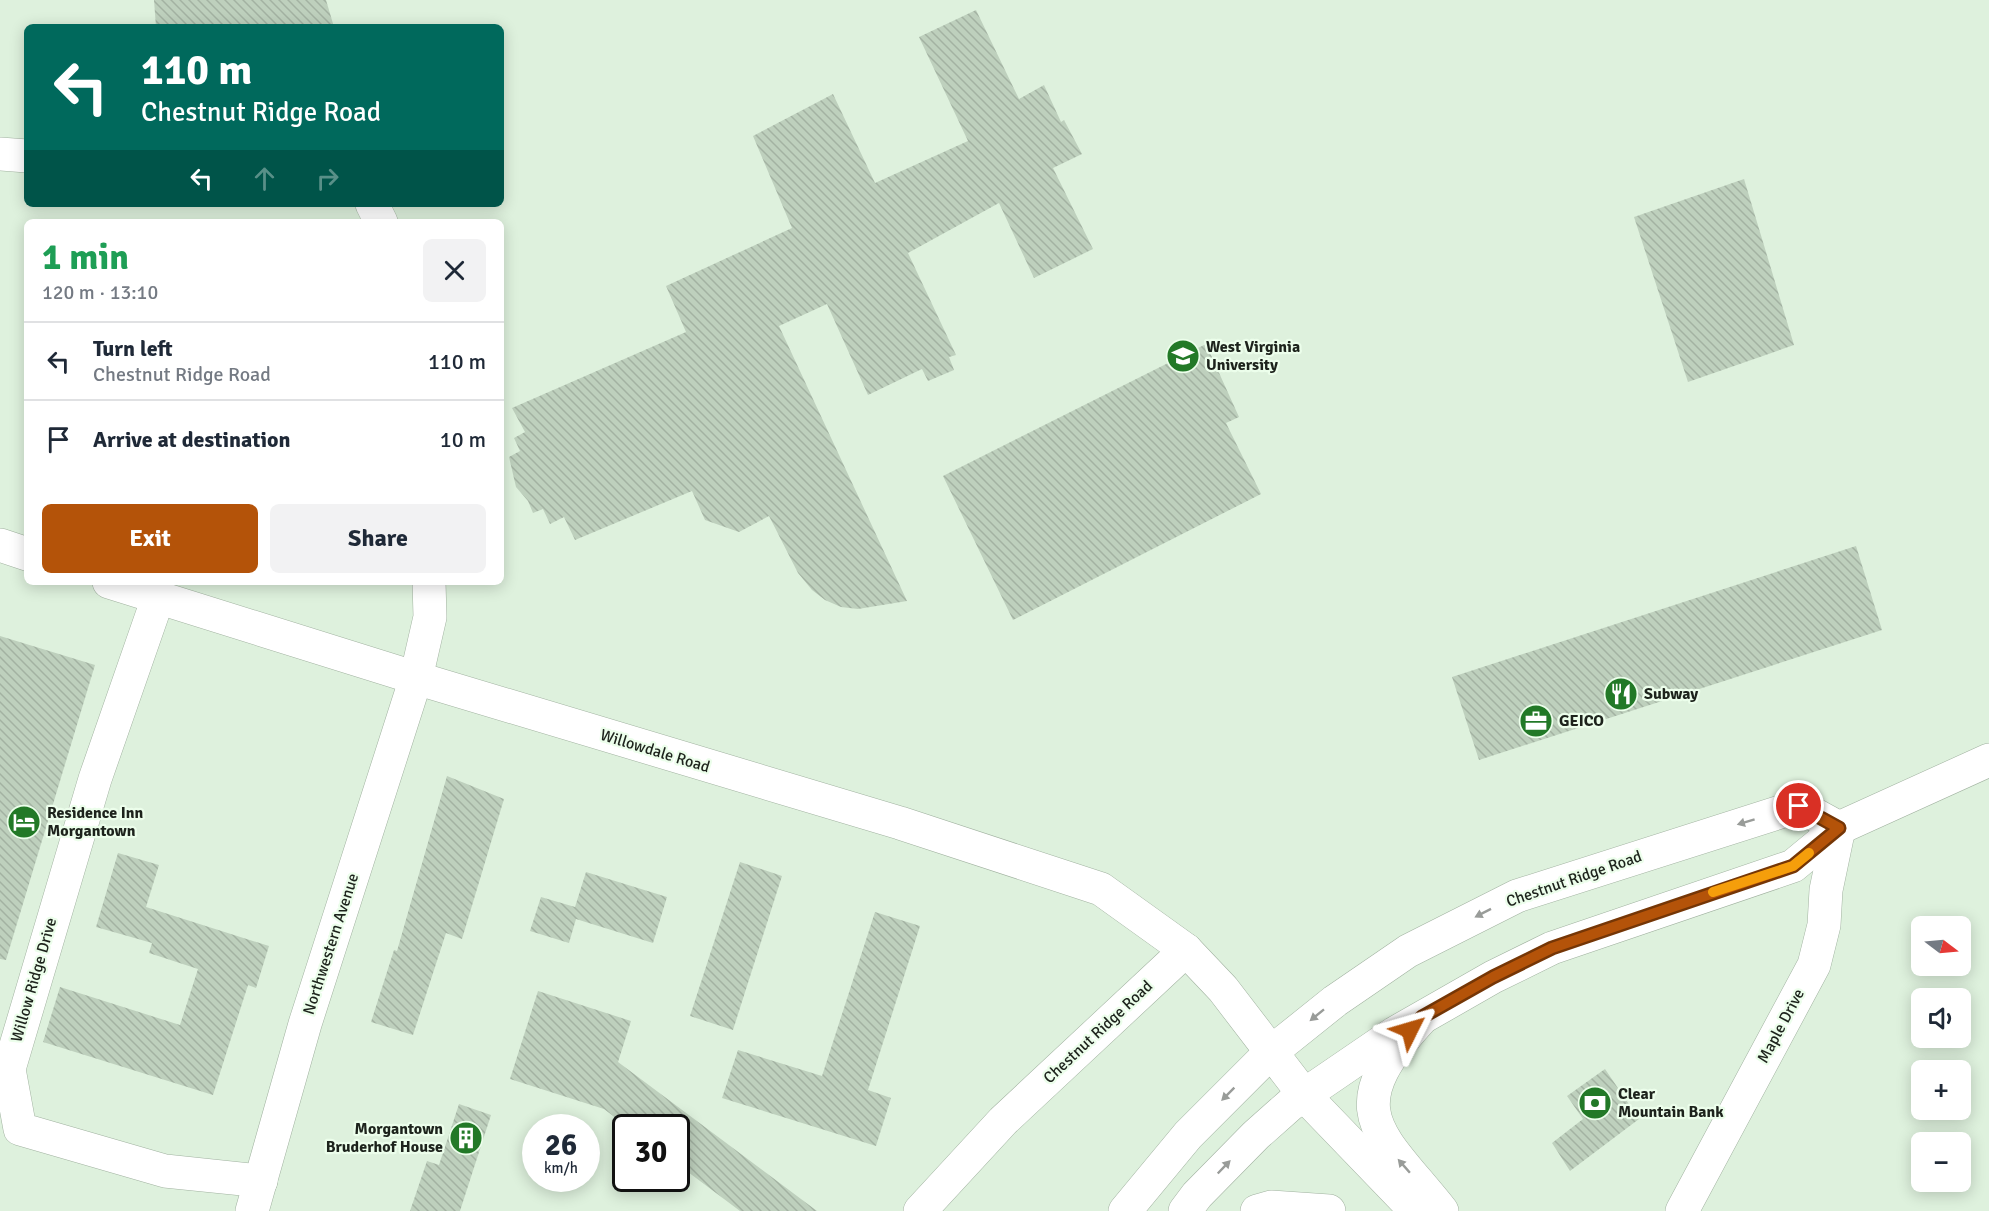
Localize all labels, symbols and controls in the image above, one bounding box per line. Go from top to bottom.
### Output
text: 110 m [141,45,252,96]
icon: left [42,48,120,126]
text: Chestnut Ridge Road [141,96,381,129]
icon: left [185,162,218,195]
icon: ahead [248,162,281,195]
icon: right [311,162,344,195]
text: 1 min [42,235,129,280]
button: close [423,239,486,302]
text: 120 m · 13:10 [42,280,158,305]
text: Turn left [93,335,173,362]
place label: West Virginia University [1206,337,1300,375]
school or university icon: West Virginia University [1165,338,1201,374]
icon: left [42,345,75,378]
text: 110 m [428,348,486,375]
text: Chestnut Ridge Road [93,362,271,387]
icon: arrive [42,423,75,456]
text: Arrive at destination [93,426,290,453]
text: 10 m [440,426,486,453]
button: Exit [42,504,258,573]
button: Share [270,504,486,573]
restaurant icon: Subway [1603,676,1639,712]
place label: Subway [1644,684,1698,704]
office icon: GEICO [1518,703,1554,739]
place label: GEICO [1559,711,1604,731]
street label: Willowdale Road [598,725,712,777]
pin [1773,780,1824,831]
icon: arrive [1782,789,1815,822]
place label: Residence Inn Morgantown [47,803,144,841]
hotel icon: Residence Inn Morgantown [6,804,42,840]
one-way arrow [1737,818,1755,827]
street label: Chestnut Ridge Road [1504,846,1644,912]
street label: Northwestern Avenue [299,871,363,1017]
one-way arrow [1474,908,1492,918]
street label: Willow Ridge Drive [7,916,61,1044]
north arrow [1911,916,1971,976]
map controls [1911,916,1971,1192]
street label: Chestnut Ridge Road [1039,976,1157,1088]
street label: Maple Drive [1753,985,1809,1067]
button: sound [1911,988,1971,1048]
position arrow [1378,998,1442,1062]
one-way arrow [1310,1008,1325,1021]
button: + [1911,1060,1971,1120]
place label: Clear Mountain Bank [1618,1084,1724,1122]
bank icon: Clear Mountain Bank [1577,1085,1613,1121]
one-way arrow [1222,1087,1236,1101]
speed limit sign: 30 [612,1114,690,1192]
place label: Morgantown Bruderhof House [326,1119,443,1157]
building icon: Morgantown Bruderhof House [448,1120,484,1156]
text: 26 [545,1127,577,1164]
button: − [1911,1132,1971,1192]
text: km/h [544,1159,578,1177]
one-way arrow [1397,1159,1411,1174]
one-way arrow [1217,1160,1231,1175]

